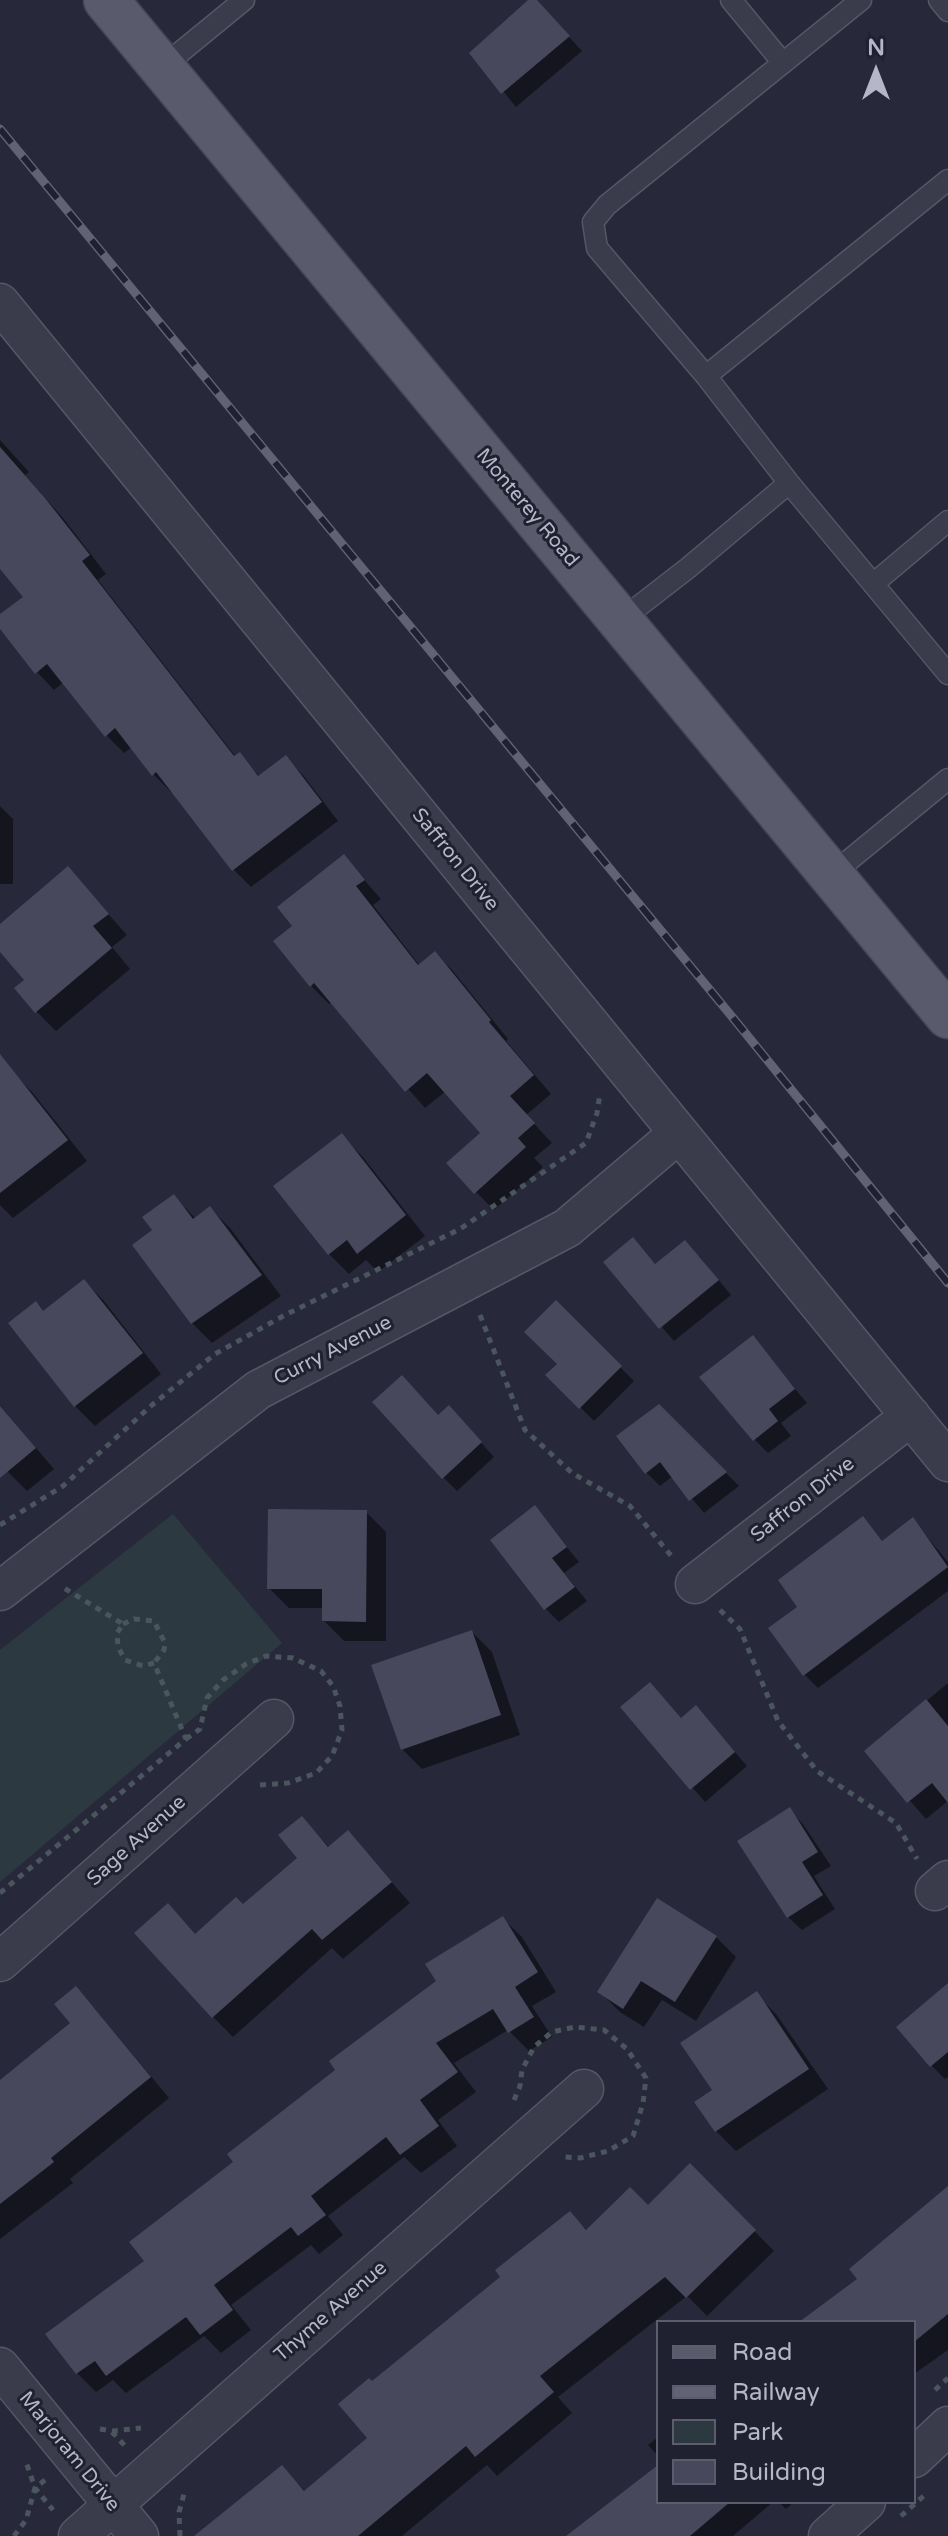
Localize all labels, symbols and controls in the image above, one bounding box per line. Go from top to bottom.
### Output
north arrow [836,32,916,112]
text: N [867,35,885,61]
street label: Monterey Road [471,444,583,572]
street label: Saffron Drive [406,804,504,916]
street label: Curry Avenue [270,1311,396,1391]
street label: Saffron Drive [746,1452,860,1548]
street label: Sage Avenue [83,1791,191,1891]
street label: Thyme Avenue [270,2257,392,2367]
legend [656,2320,916,2504]
text: Road [732,2338,792,2367]
text: Railway [732,2378,820,2407]
street label: Marjoram Drive [13,2387,125,2517]
text: Park [732,2418,783,2447]
text: Building [732,2458,826,2487]

